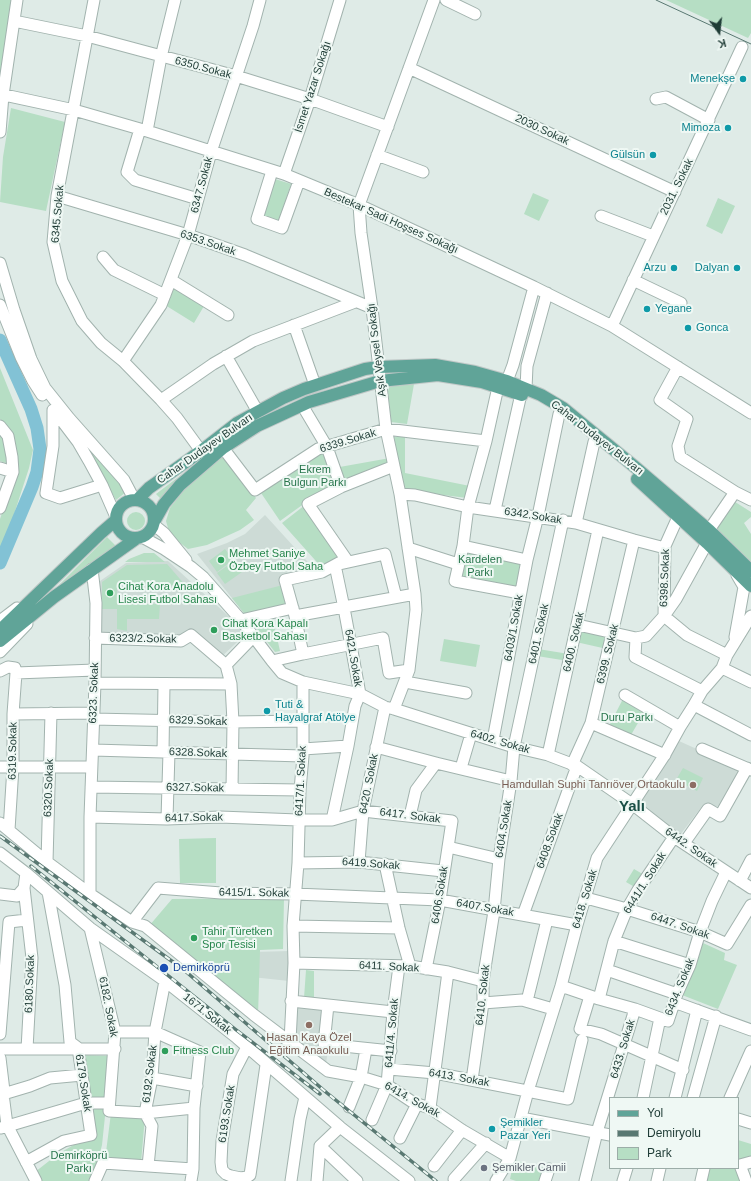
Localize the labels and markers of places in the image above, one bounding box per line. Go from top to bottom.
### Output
place label: Menekşe [690,72,735,86]
marker: Menekşe [738,74,748,84]
place label: Mimoza [681,121,720,135]
marker: Mimoza [723,123,733,133]
place label: Gülsün [610,148,645,162]
marker: Gülsün [648,150,658,160]
place label: Arzu [643,261,666,275]
place label: Dalyan [695,261,729,275]
marker: Arzu [669,263,679,273]
marker: Dalyan [732,263,742,273]
place label: Yegane [655,302,692,316]
marker: Yegane [642,304,652,314]
place label: Gonca [696,321,728,335]
marker: Gonca [683,323,693,333]
place label: Mehmet Saniye Özbey Futbol Saha [229,547,323,573]
marker: Mehmet Saniye Özbey Futbol Saha [216,555,226,565]
place label: Cihat Kora Anadolu Lisesi Futbol Sahası [118,580,217,606]
marker: Cihat Kora Anadolu Lisesi Futbol Sahası [105,588,115,598]
place label: Cihat Kora Kapalı Basketbol Sahası [222,617,308,643]
marker: Cihat Kora Kapalı Basketbol Sahası [209,625,219,635]
place label: Tuti & Hayalgraf Atölye [275,698,356,724]
marker: Tuti & Hayalgraf Atölye [262,706,272,716]
place label: Hamdullah Suphi Tanrıöver Ortaokulu [502,778,685,792]
marker: Hamdullah Suphi Tanrıöver Ortaokulu [688,780,698,790]
place label: Tahir Türetken Spor Tesisi [202,925,272,951]
marker: Tahir Türetken Spor Tesisi [189,933,199,943]
place label: Demirköprü [173,961,230,975]
marker: Demirköprü [158,962,170,974]
marker: Hasan Kaya Özel Eğitim Anaokulu [304,1020,314,1030]
place label: Hasan Kaya Özel Eğitim Anaokulu [266,1031,352,1057]
place label: Fitness Club [173,1044,234,1058]
marker: Fitness Club [160,1046,170,1056]
place label: Şemikler Pazar Yeri [500,1116,550,1142]
marker: Şemikler Pazar Yeri [487,1124,497,1134]
place label: Şemikler Camii [492,1161,566,1175]
marker: Şemikler Camii [479,1163,489,1173]

